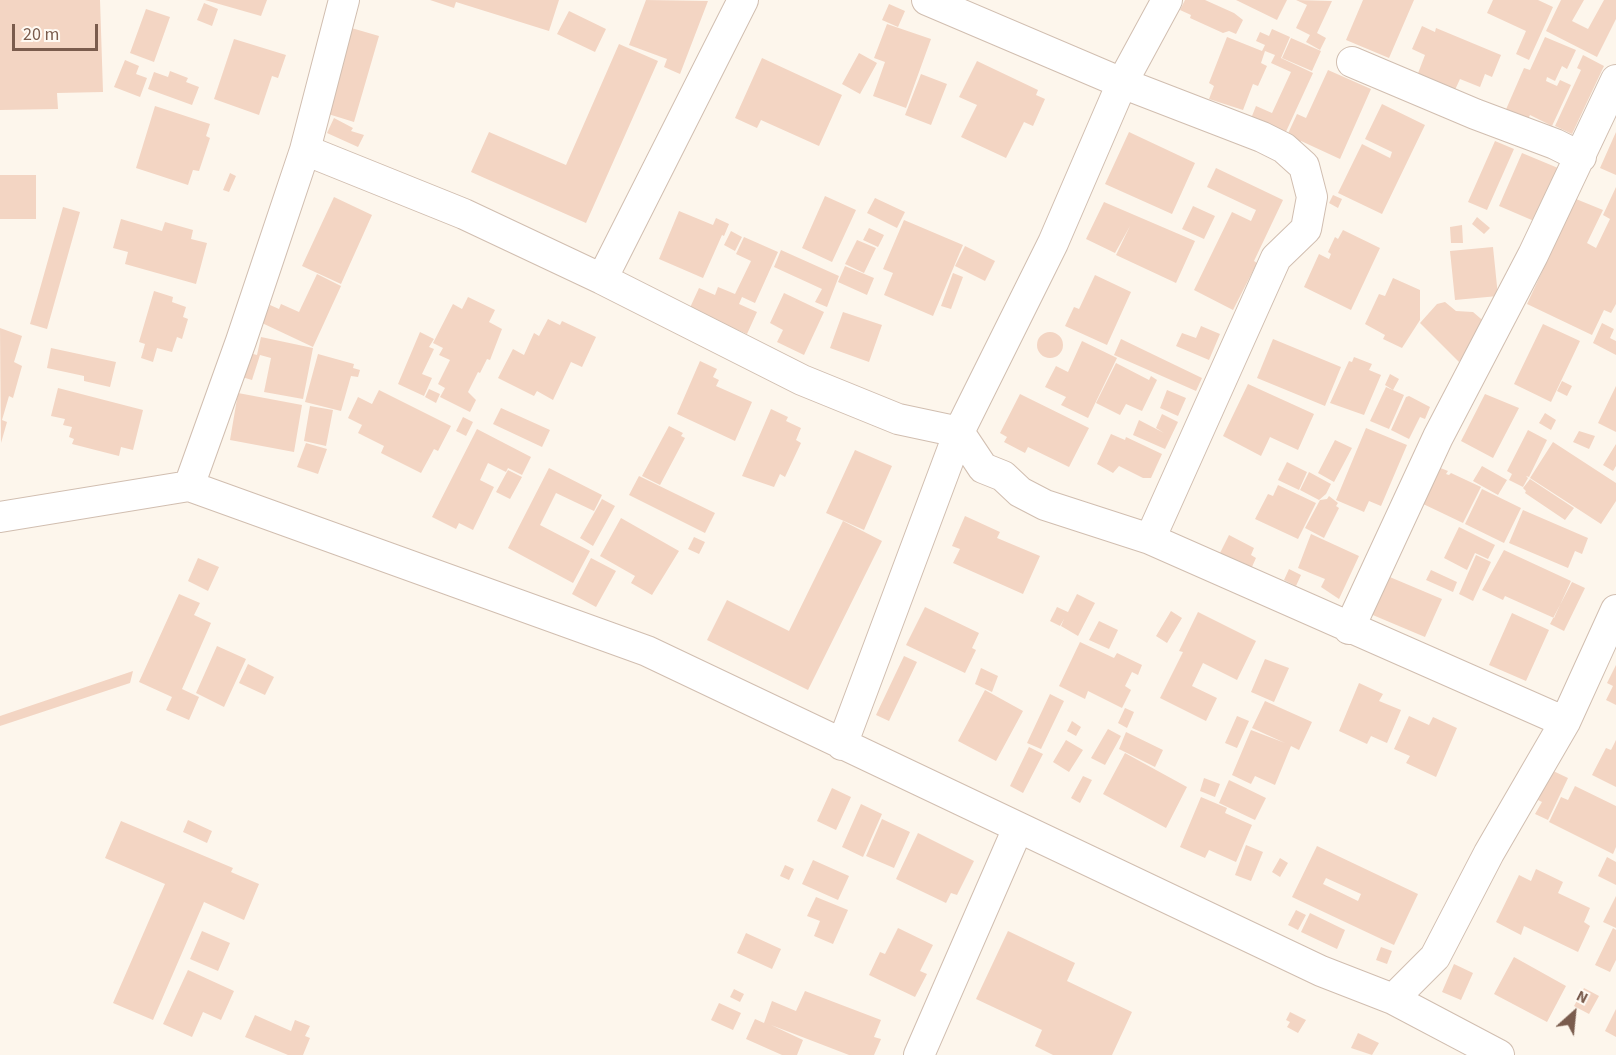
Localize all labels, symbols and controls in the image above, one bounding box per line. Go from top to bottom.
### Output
scale bar [15,12,100,50]
text: 20 m [23,22,59,47]
north arrow [1544,983,1604,1043]
text: N [1572,985,1592,1009]

